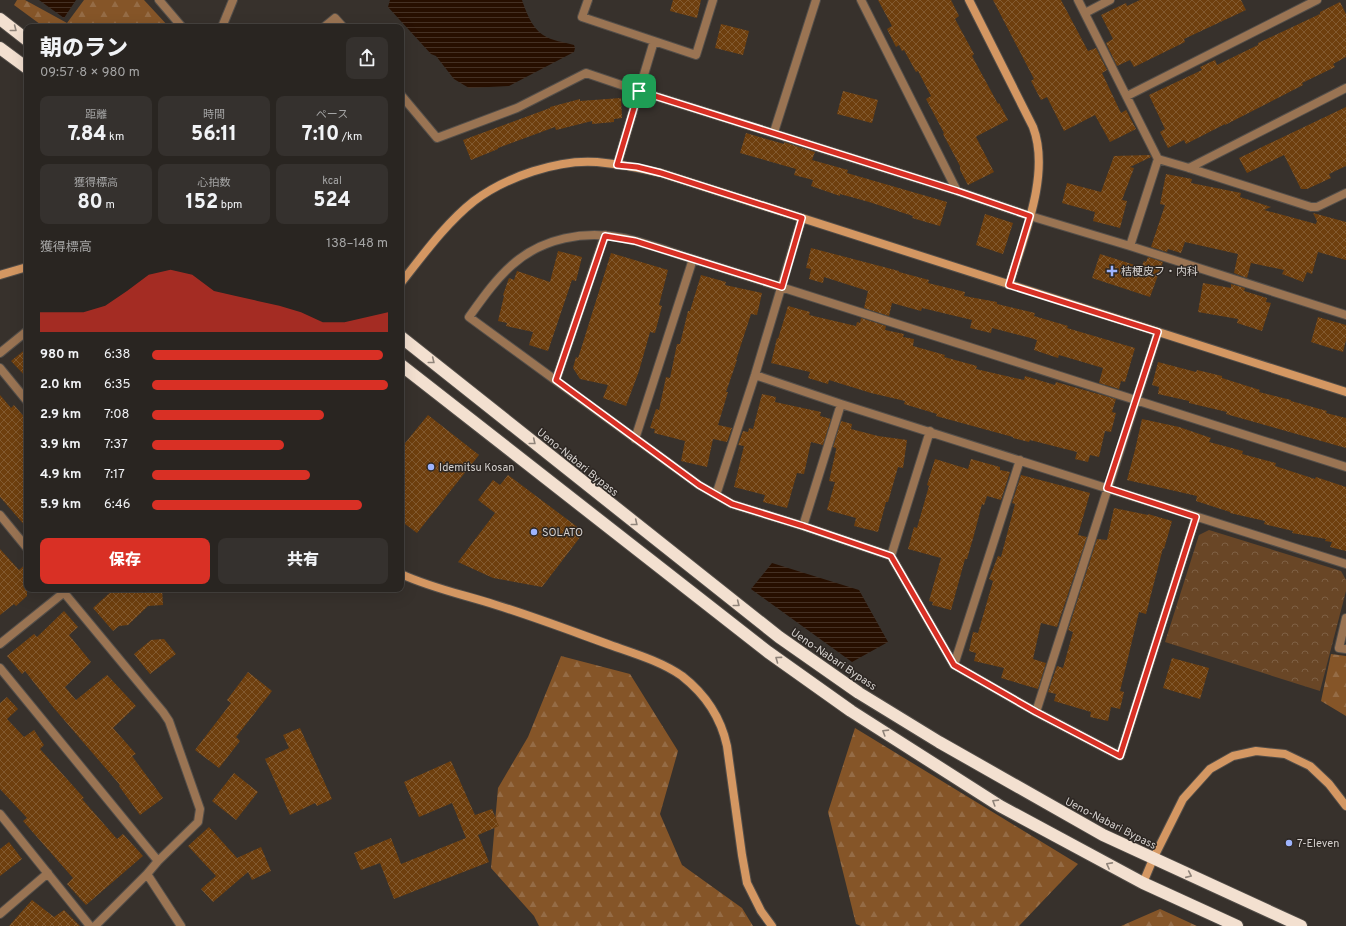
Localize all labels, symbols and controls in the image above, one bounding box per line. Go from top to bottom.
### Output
one-way arrow [9,24,16,31]
text: 朝のラン [40,36,128,63]
button: share [346,37,388,79]
text: 09:57 · 8 × 980 m [40,65,140,81]
pin [622,74,656,108]
icon: arrive [628,80,650,102]
text: 距離 [85,108,107,122]
text: 時間 [203,108,225,122]
text: ペース [316,108,348,122]
text: 7.84 [68,122,106,148]
text: 56:11 [191,122,237,148]
text: 7:10 [302,122,339,148]
text: km [106,130,124,144]
text: /km [339,130,362,144]
text: kcal [322,174,342,188]
text: 獲得標高 [74,176,118,190]
text: 心拍数 [198,176,231,190]
text: 524 [313,188,351,214]
text: 80 [77,190,103,216]
text: 152 [186,190,218,216]
text: m [103,198,115,212]
text: bpm [218,198,242,212]
text: 138–148 m [326,236,388,252]
text: 獲得標高 [40,240,92,256]
marker: 桔梗皮フ・内科 [1106,265,1118,277]
place label: 桔梗皮フ・内科 [1121,265,1198,279]
text: 980 m [40,347,79,363]
text: 6:38 [104,347,130,363]
one-way arrow [427,357,434,364]
text: 2.0 km [40,377,82,393]
text: 6:35 [104,377,131,393]
text: 2.9 km [40,407,81,423]
text: 7:08 [104,407,129,423]
street label: Ueno-Nabari Bypass [534,426,621,500]
text: 3.9 km [40,437,81,453]
text: 7:37 [104,437,128,453]
one-way arrow [529,438,536,445]
place label: Idemitsu Kosan [439,461,515,475]
marker: Idemitsu Kosan [426,462,436,472]
text: 4.9 km [40,467,81,483]
text: 7:17 [104,467,125,483]
text: 5.9 km [40,497,81,513]
text: 6:46 [104,497,131,513]
one-way arrow [630,519,637,526]
place label: SOLATO [542,526,583,540]
marker: SOLATO [529,527,539,537]
button: 保存 [40,538,210,584]
button: 共有 [218,538,388,584]
one-way arrow [732,599,739,606]
street label: Ueno-Nabari Bypass [788,626,879,694]
one-way arrow [775,656,782,664]
one-way arrow [882,730,889,737]
street label: Ueno-Nabari Bypass [1062,795,1159,853]
one-way arrow [992,799,999,807]
place label: 7-Eleven [1297,837,1339,851]
marker: 7-Eleven [1284,838,1294,848]
one-way arrow [1106,862,1113,869]
one-way arrow [1184,870,1192,878]

